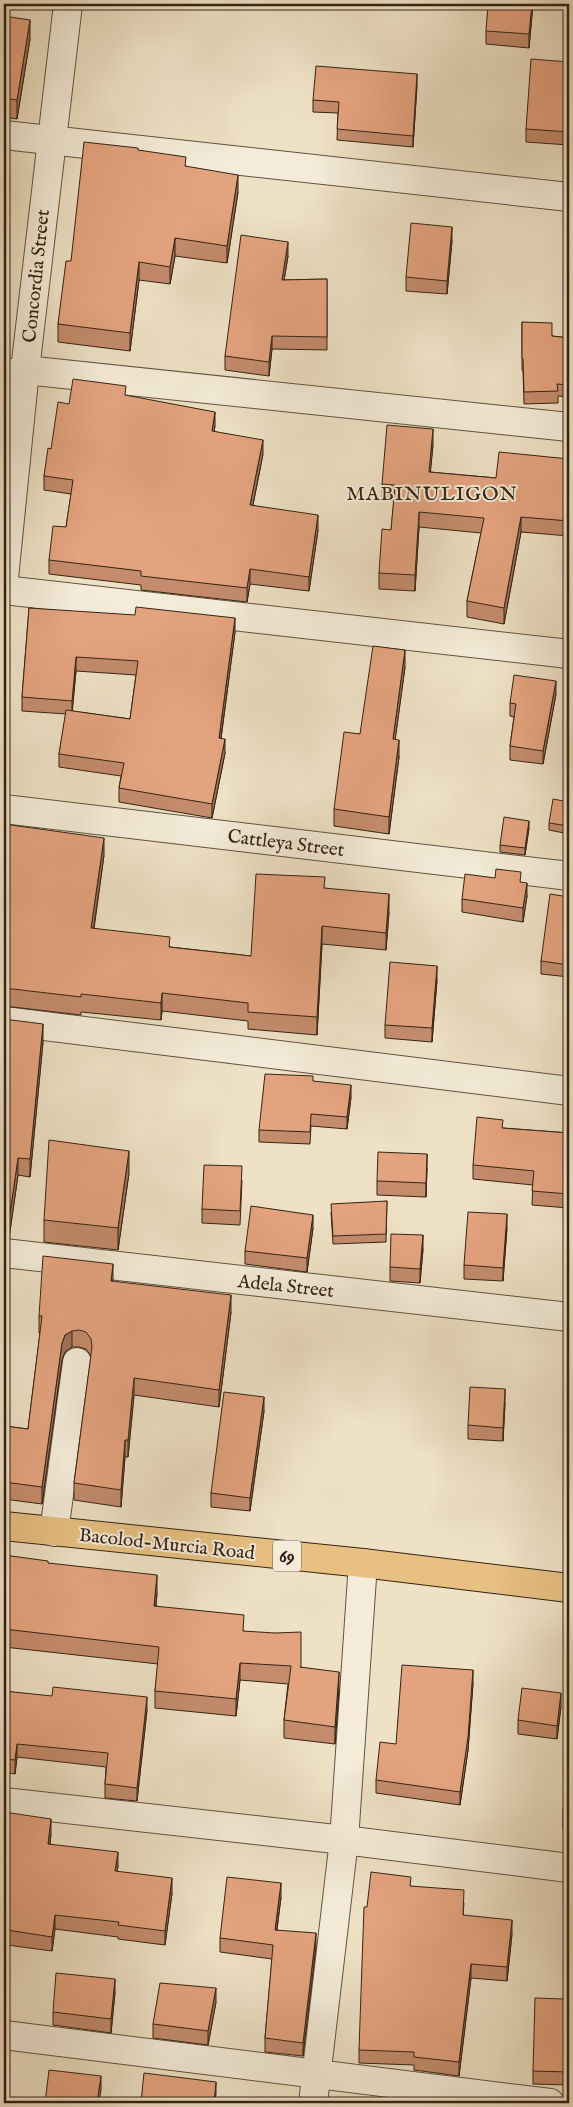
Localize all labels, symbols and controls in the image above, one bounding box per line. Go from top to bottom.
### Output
street label: Concordia Street [18,208,56,344]
district label: MABINULIGON [346,482,518,507]
street label: Cattleya Street [226,825,346,863]
street label: Adela Street [236,1270,335,1304]
street label: Bacolod-Murcia Road [78,1524,257,1566]
road number: 69 [273,1540,301,1572]

